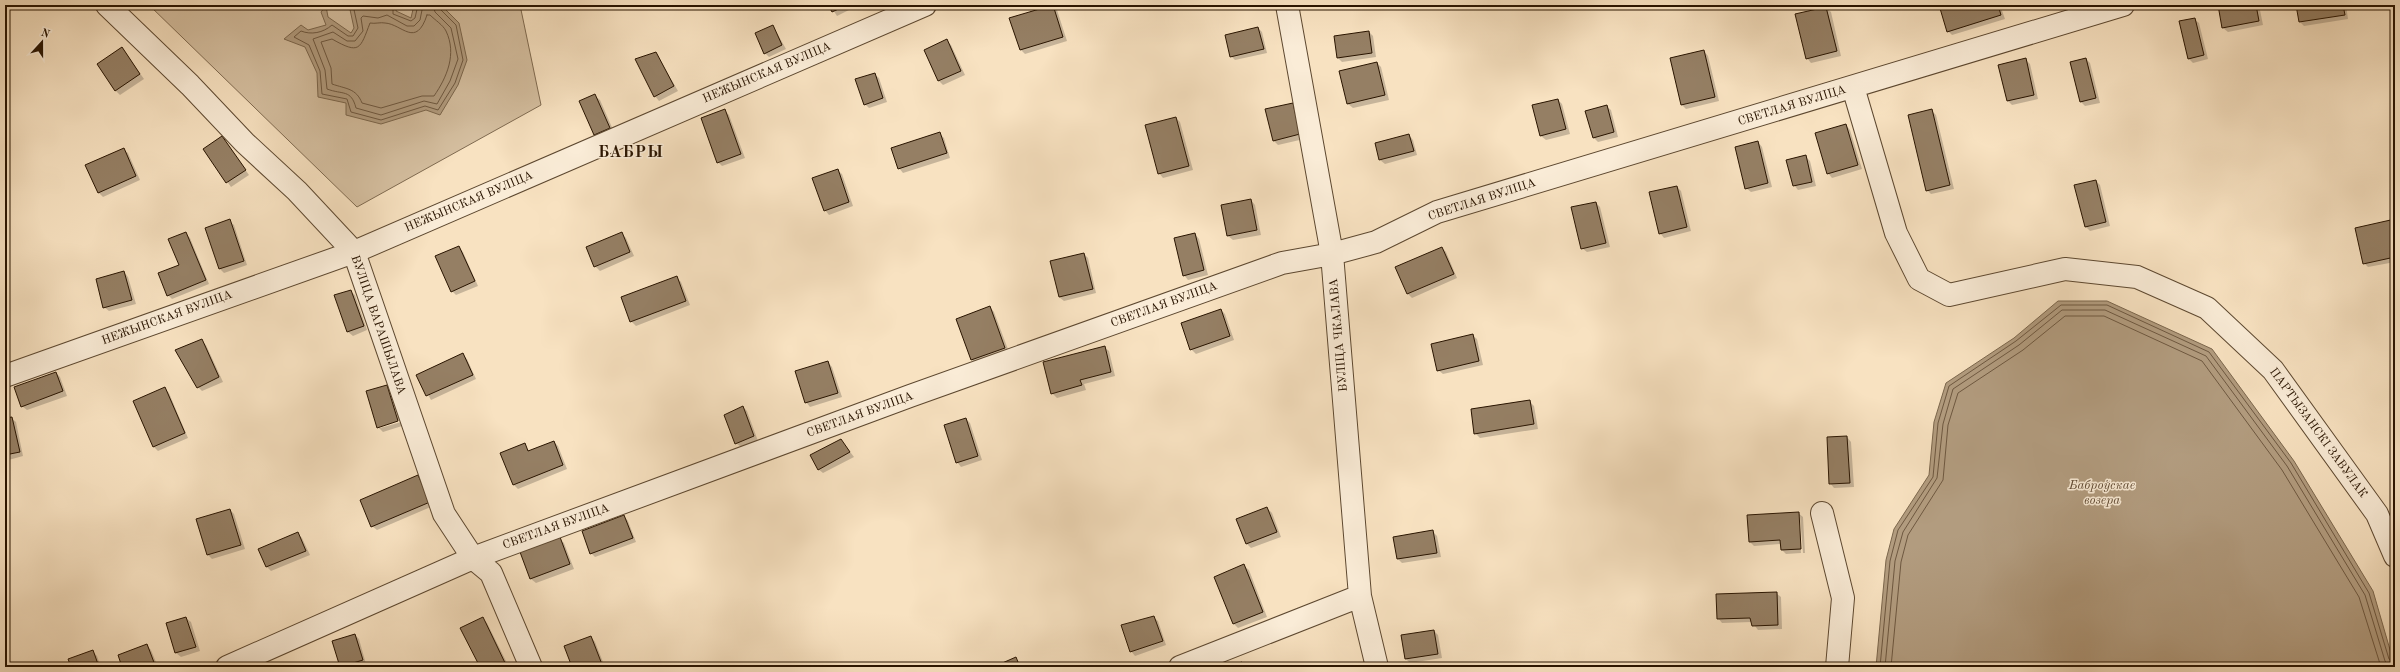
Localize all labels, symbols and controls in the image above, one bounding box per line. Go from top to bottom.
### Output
north arrow [22,22,62,62]
text: N [39,27,51,41]
street label: НЕЖЫНСКАЯ ВУЛІЦА [701,40,833,106]
street label: СВЕТЛАЯ ВУЛІЦА [1736,84,1848,128]
district label: БАБРЫ [598,145,664,161]
street label: НЕЖЫНСКАЯ ВУЛІЦА [403,169,535,235]
street label: СВЕТЛАЯ ВУЛІЦА [1427,177,1537,223]
street label: ВУЛІЦА ВАРАШЫЛАВА [349,254,407,396]
street label: ВУЛІЦА ЧКАЛАВА [1328,278,1350,392]
street label: СВЕТЛАЯ ВУЛІЦА [1109,280,1219,330]
street label: НЕЖЫНСКАЯ ВУЛІЦА [100,289,234,347]
street label: ПАРТЫЗАНСКІ ЗАВУЛАК [2267,366,2369,500]
street label: СВЕТЛАЯ ВУЛІЦА [805,390,915,440]
water label: Баброўскае возера [2068,479,2135,507]
street label: СВЕТЛАЯ ВУЛІЦА [501,502,611,552]

